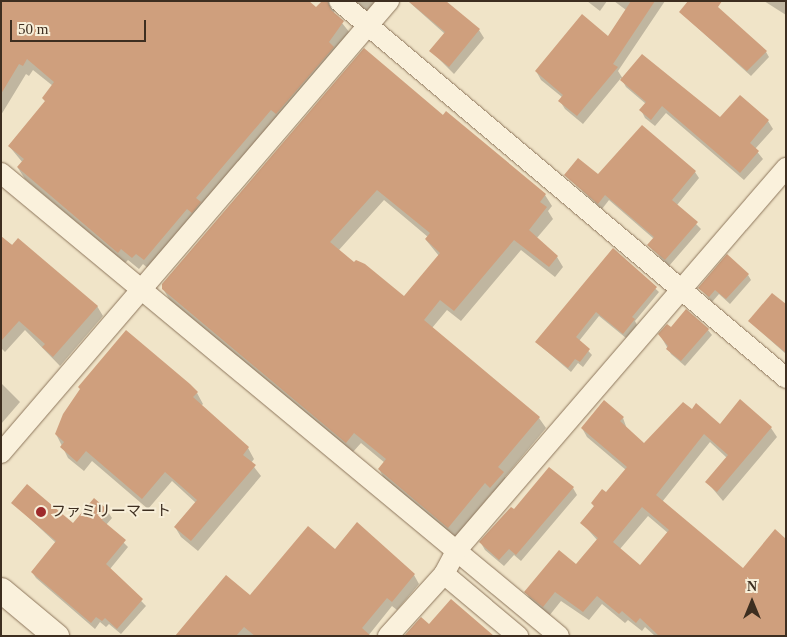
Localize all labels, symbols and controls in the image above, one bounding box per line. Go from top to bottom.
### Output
scale bar [12,10,149,42]
text: 50 m [18,21,48,37]
place label: ファミリーマート [51,503,171,521]
marker: ファミリーマート [35,506,47,518]
north arrow [727,577,777,627]
text: N [747,579,757,594]

